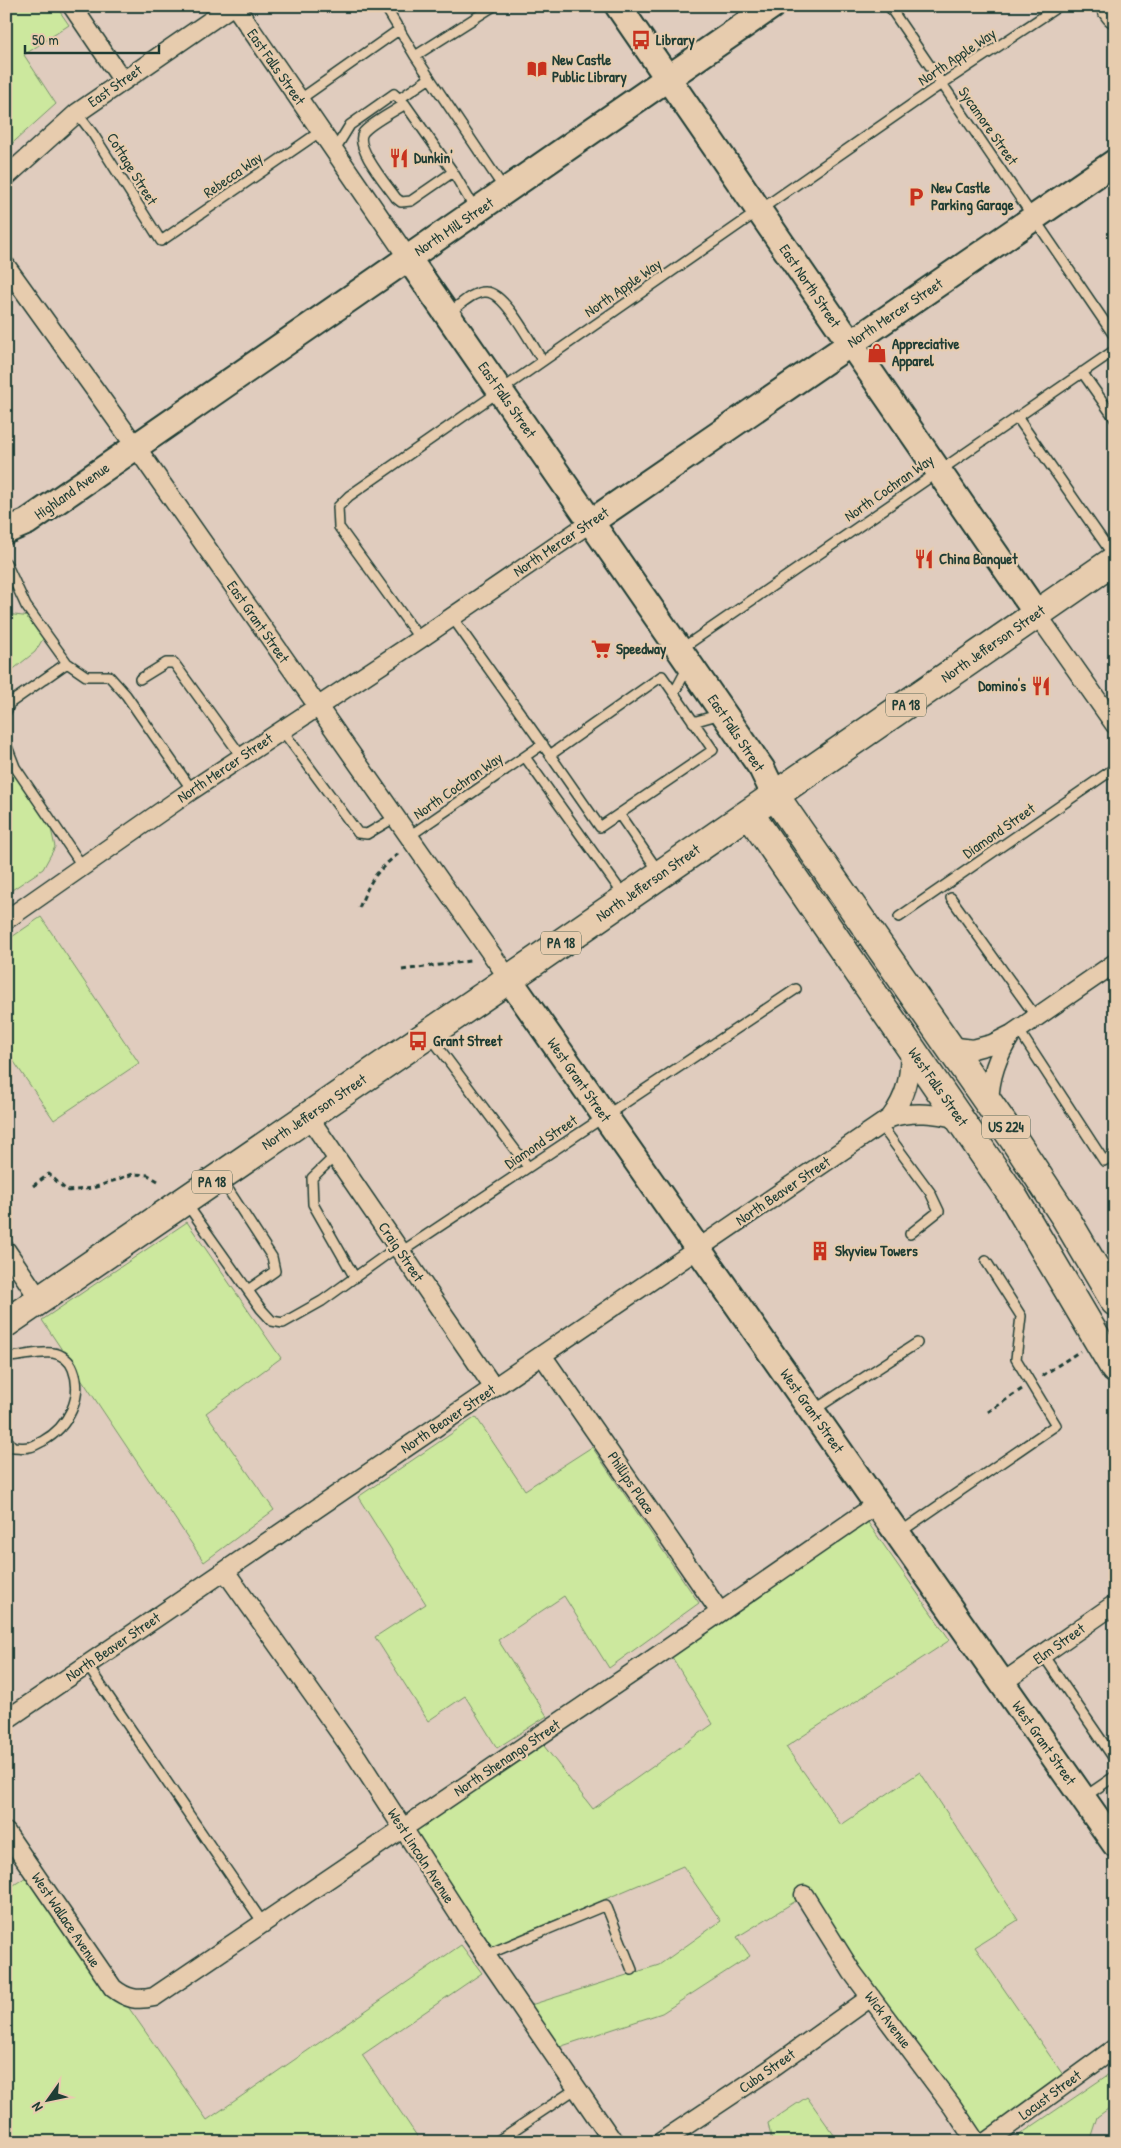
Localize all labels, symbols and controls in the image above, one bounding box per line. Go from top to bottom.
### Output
scale bar [25,22,159,54]
street label: North Apple Way [914,23,1000,90]
street label: East Falls Street [242,24,311,110]
text: 50 m [32,29,59,50]
bus stop icon: Library [630,29,652,51]
place label: Library [656,29,696,51]
place label: New Castle Public Library [552,49,628,88]
library icon: New Castle Public Library [526,58,548,80]
street label: East Street [83,59,147,112]
street label: Sycamore Street [954,82,1024,170]
street label: Cottage Street [102,129,163,210]
street label: Rebecca Way [199,147,266,203]
restaurant icon: Dunkin' [388,147,410,169]
place label: Dunkin' [414,147,453,168]
place label: New Castle Parking Garage [931,177,1014,216]
parking icon: New Castle Parking Garage [905,186,927,208]
street label: North Mill Street [410,192,498,261]
street label: East North Street [775,240,847,332]
street label: North Apple Way [580,253,665,322]
street label: North Mercer Street [843,272,947,352]
place label: Appreciative Apparel [892,333,959,372]
shop icon: Appreciative Apparel [866,342,888,364]
street label: East Falls Street [473,357,542,443]
street label: North Cochran Way [840,449,938,526]
street label: Highland Avenue [30,457,114,524]
street label: North Mercer Street [509,501,613,581]
restaurant icon: China Banquet [913,548,935,570]
place label: China Banquet [939,548,1018,570]
street label: East Grant Street [222,576,295,668]
street label: North Jefferson Street [936,599,1050,687]
supermarket icon: Speedway [590,638,612,660]
place label: Speedway [616,638,667,660]
place label: Domino's [978,675,1026,696]
restaurant icon: Domino's [1030,675,1052,697]
street label: East Falls Street [703,690,770,776]
road number: PA 18 [886,694,926,716]
street label: North Mercer Street [173,727,277,807]
street label: North Cochran Way [409,747,507,824]
street label: Diamond Street [958,798,1040,863]
street label: North Jefferson Street [591,838,705,926]
road number: PA 18 [541,931,581,954]
bus stop icon: Grant Street [407,1030,429,1052]
place label: Grant Street [433,1030,503,1051]
street label: West Grant Street [542,1033,617,1127]
street label: West Falls Street [904,1043,974,1131]
street label: North Jefferson Street [257,1068,371,1155]
street label: Diamond Street [500,1109,582,1174]
road number: US 224 [982,1116,1030,1138]
street label: North Beaver Street [731,1151,835,1230]
road number: PA 18 [192,1170,232,1194]
street label: Craig Street [374,1218,430,1287]
building icon: Skyview Towers [809,1240,831,1262]
place label: Skyview Towers [835,1240,918,1262]
street label: West Grant Street [775,1364,850,1458]
street label: North Beaver Street [396,1379,500,1458]
street label: Phillips Place [603,1447,660,1518]
street label: North Beaver Street [61,1607,165,1686]
street label: Elm Street [1028,1618,1090,1669]
street label: West Grant Street [1007,1696,1082,1790]
street label: North Shenango Street [449,1714,565,1801]
street label: West Lincoln Avenue [383,1804,460,1907]
street label: West Wallace Avenue [27,1868,106,1971]
street label: Wick Avenue [860,1987,917,2052]
street label: Cuba Street [734,2043,800,2098]
street label: Locust Street [1014,2064,1086,2124]
north arrow [22,2076,72,2126]
text: N [26,2099,47,2116]

